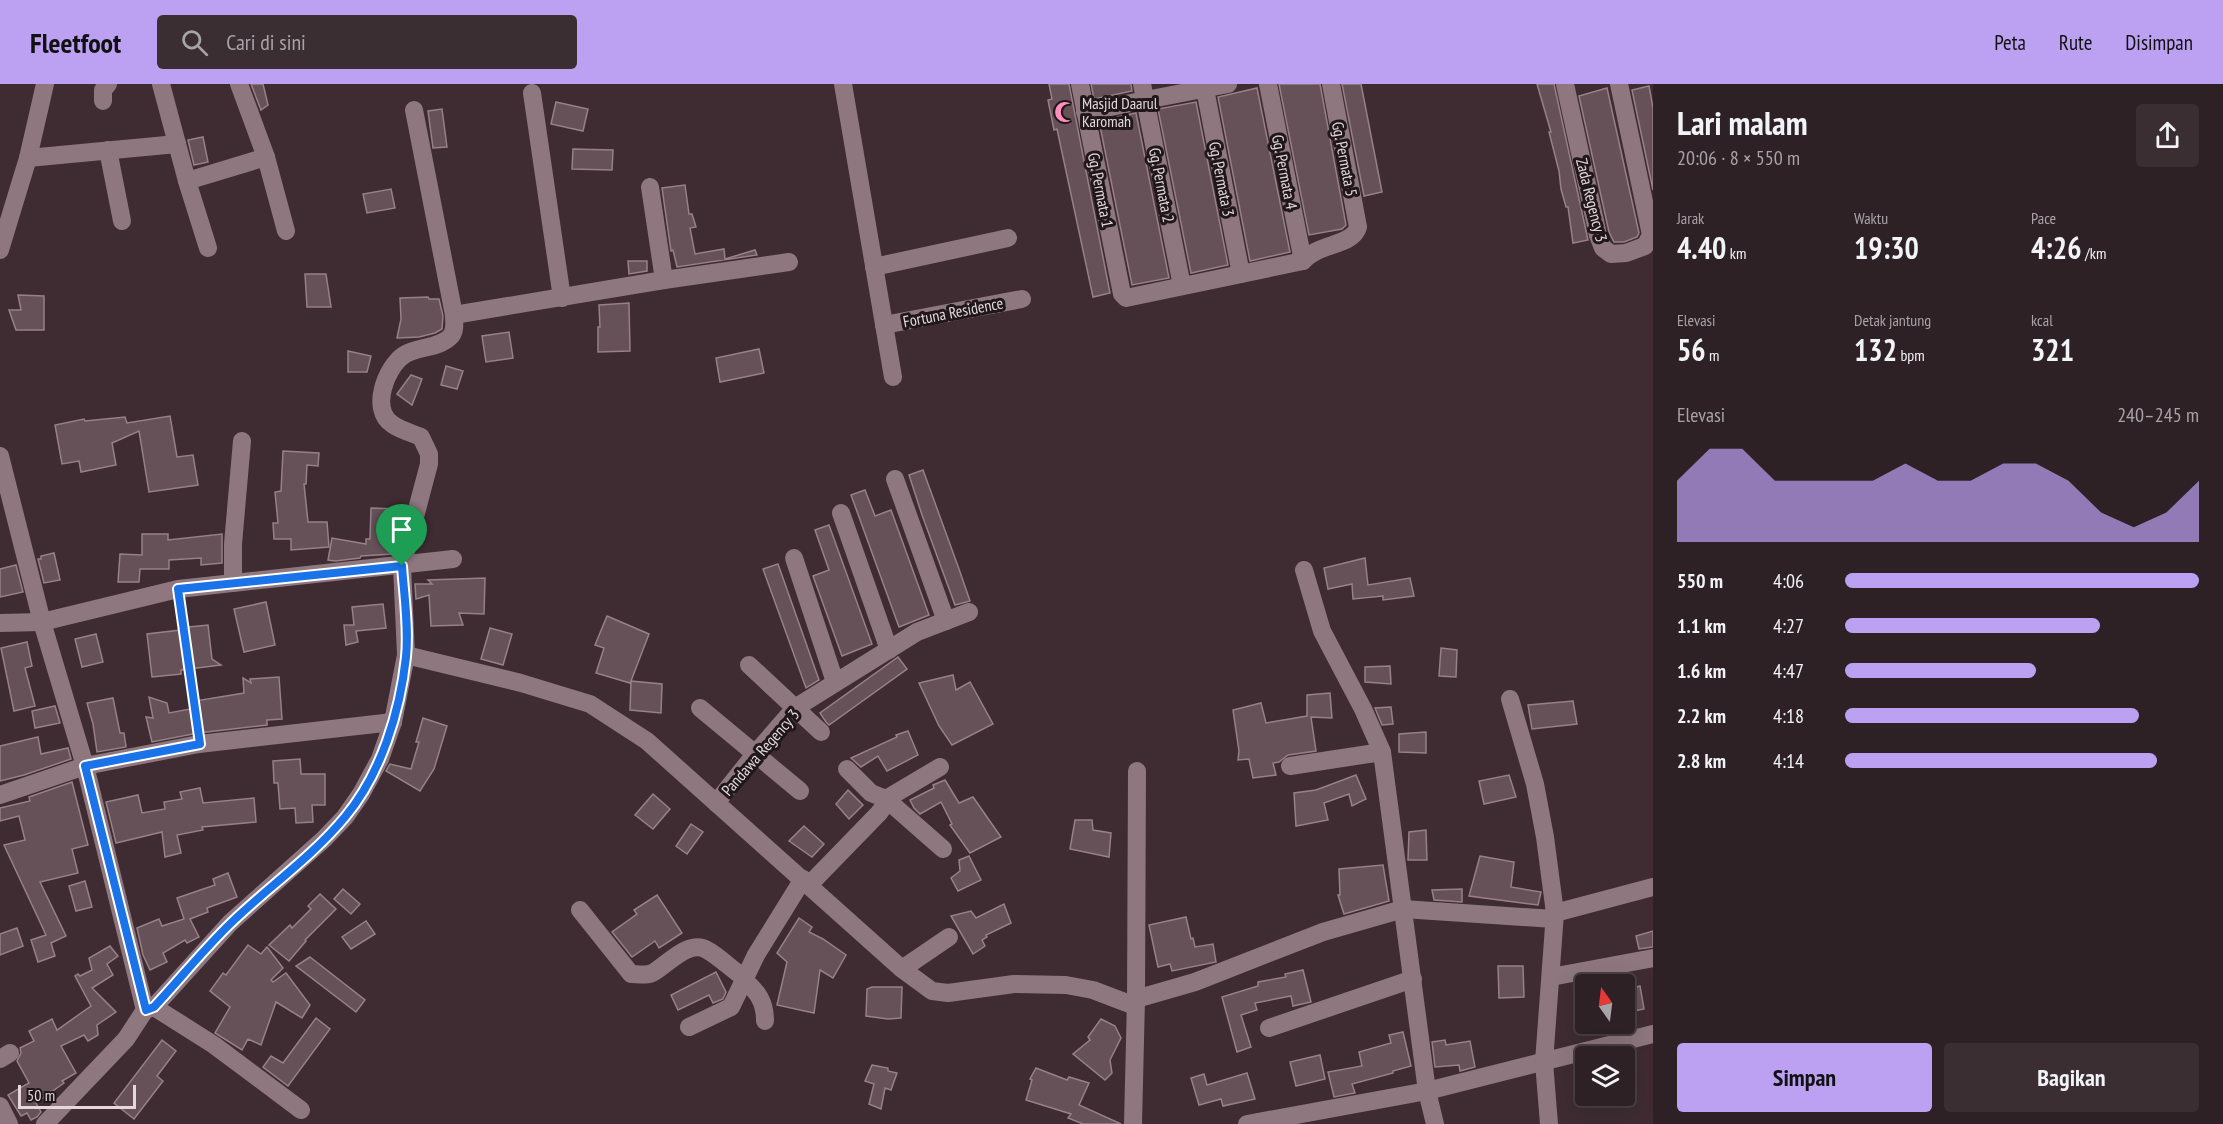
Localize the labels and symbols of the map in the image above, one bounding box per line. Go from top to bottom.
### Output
place label: Masjid Daarul Karomah [1082,93,1158,131]
mosque icon: Masjid Daarul Karomah [1053,100,1077,124]
street label: Gg. Permata 5 [1328,120,1362,198]
street label: Gg. Permata 4 [1268,133,1302,211]
street label: Gg. Permata 3 [1205,140,1239,218]
street label: Gg. Permata 2 [1145,146,1179,224]
street label: Gg. Permata 1 [1084,151,1118,229]
street label: Zada Regency 3 [1572,156,1612,244]
street label: Fortuna Residence [901,292,1005,332]
pin [376,504,427,566]
street label: Pandawa Regency 3 [717,704,803,800]
north arrow [1575,974,1635,1034]
scale bar [18,1082,136,1110]

